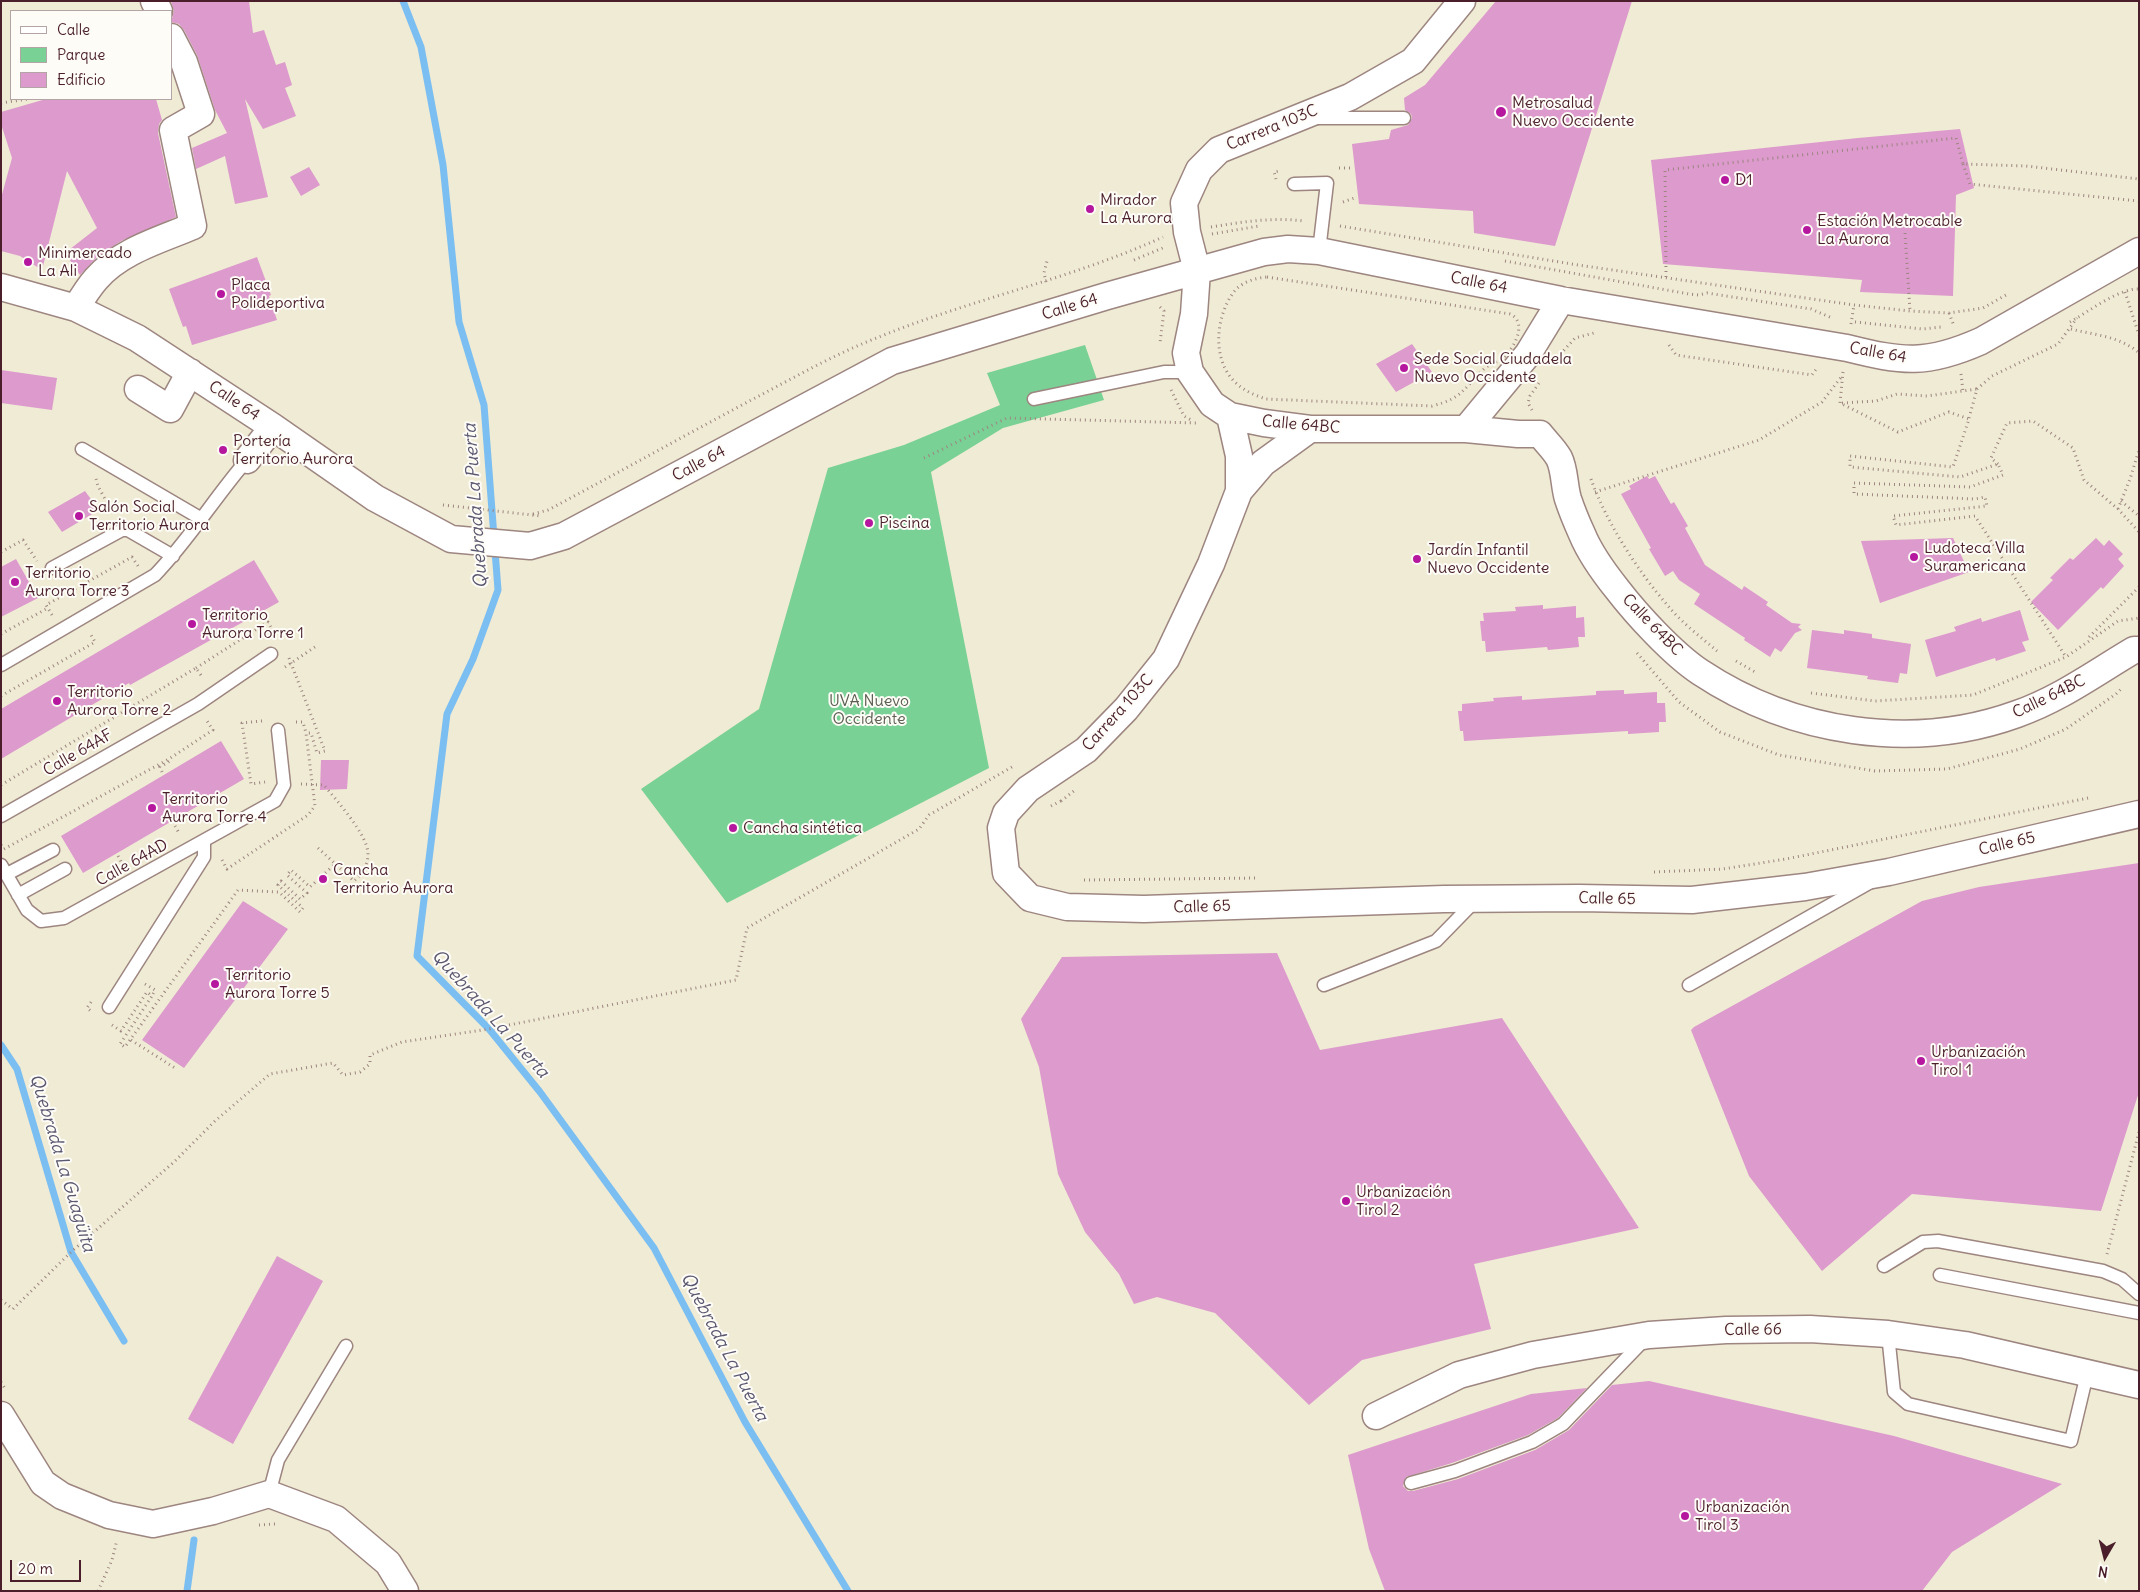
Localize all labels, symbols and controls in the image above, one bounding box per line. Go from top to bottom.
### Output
legend [10,10,172,100]
text: Calle [57,20,90,39]
text: Parque [57,45,105,64]
text: Edificio [57,70,105,89]
place label: Metrosalud Nuevo Occidente [1512,93,1634,131]
street label: Carrera 103C [1224,101,1320,155]
marker: Metrosalud Nuevo Occidente [1494,105,1508,119]
place label: D1 [1735,170,1753,190]
marker: D1 [1719,174,1731,186]
place label: Mirador La Aurora [1100,190,1172,228]
marker: Mirador La Aurora [1084,203,1096,215]
place label: Estación Metrocable La Aurora [1817,211,1962,249]
marker: Estación Metrocable La Aurora [1801,224,1813,236]
place label: Minimercado La Ali [38,243,132,281]
marker: Minimercado La Ali [22,256,34,268]
street label: Calle 64 [1449,268,1509,298]
place label: Placa Polideportiva [231,275,325,313]
marker: Placa Polideportiva [215,288,227,300]
street label: Calle 64 [1040,289,1100,325]
street label: Calle 64 [1848,339,1908,367]
place label: Sede Social Ciudadela Nuevo Occidente [1414,349,1572,387]
marker: Sede Social Ciudadela Nuevo Occidente [1398,362,1410,374]
street label: Calle 64 [205,377,263,425]
street label: Calle 64BC [1261,412,1341,438]
water label: Quebrada La Puerta [459,423,493,589]
place label: Portería Territorio Aurora [233,431,353,469]
street label: Calle 64 [669,442,729,486]
marker: Portería Territorio Aurora [217,444,229,456]
place label: Salón Social Territorio Aurora [89,497,209,535]
marker: Salón Social Territorio Aurora [73,510,85,522]
place label: Piscina [879,513,930,533]
marker: Piscina [863,517,875,529]
place label: Ludoteca Villa Suramericana [1924,538,2026,576]
place label: Jardín Infantil Nuevo Occidente [1427,540,1549,578]
marker: Ludoteca Villa Suramericana [1908,551,1920,563]
marker: Jardín Infantil Nuevo Occidente [1411,553,1423,565]
place label: Territorio Aurora Torre 3 [25,563,130,601]
marker: Territorio Aurora Torre 3 [9,576,21,588]
street label: Calle 64BC [1618,590,1686,660]
place label: Territorio Aurora Torre 1 [202,605,304,643]
marker: Territorio Aurora Torre 1 [186,618,198,630]
street label: Carrera 103C [1079,671,1157,755]
street label: Calle 64BC [2009,671,2089,723]
place label: Territorio Aurora Torre 2 [67,682,171,720]
park label: UVA Nuevo Occidente [829,691,909,729]
marker: Territorio Aurora Torre 2 [51,695,63,707]
street label: Calle 64AF [40,725,116,781]
place label: Territorio Aurora Torre 4 [162,789,267,827]
marker: Territorio Aurora Torre 4 [146,802,158,814]
place label: Cancha sintética [743,818,862,838]
marker: Cancha sintética [727,822,739,834]
street label: Calle 65 [1977,828,2037,860]
street label: Calle 64AD [93,835,171,891]
place label: Cancha Territorio Aurora [333,860,453,898]
marker: Cancha Territorio Aurora [317,873,329,885]
street label: Calle 65 [1578,889,1636,909]
street label: Calle 65 [1173,896,1231,918]
water label: Quebrada La Puerta [427,945,553,1083]
place label: Territorio Aurora Torre 5 [225,965,330,1003]
marker: Territorio Aurora Torre 5 [209,978,221,990]
place label: Urbanización Tirol 1 [1931,1042,2026,1080]
marker: Urbanización Tirol 1 [1915,1055,1927,1067]
water label: Quebrada La Guagüita [25,1071,99,1255]
place label: Urbanización Tirol 2 [1356,1182,1451,1220]
marker: Urbanización Tirol 2 [1340,1195,1352,1207]
water label: Quebrada La Puerta [676,1269,772,1425]
street label: Calle 66 [1724,1320,1782,1340]
place label: Urbanización Tirol 3 [1695,1497,1790,1535]
marker: Urbanización Tirol 3 [1679,1510,1691,1522]
north arrow [2080,1532,2130,1582]
scale bar [12,1550,84,1582]
text: 20 m [18,1559,53,1578]
text: N [2097,1562,2109,1581]

